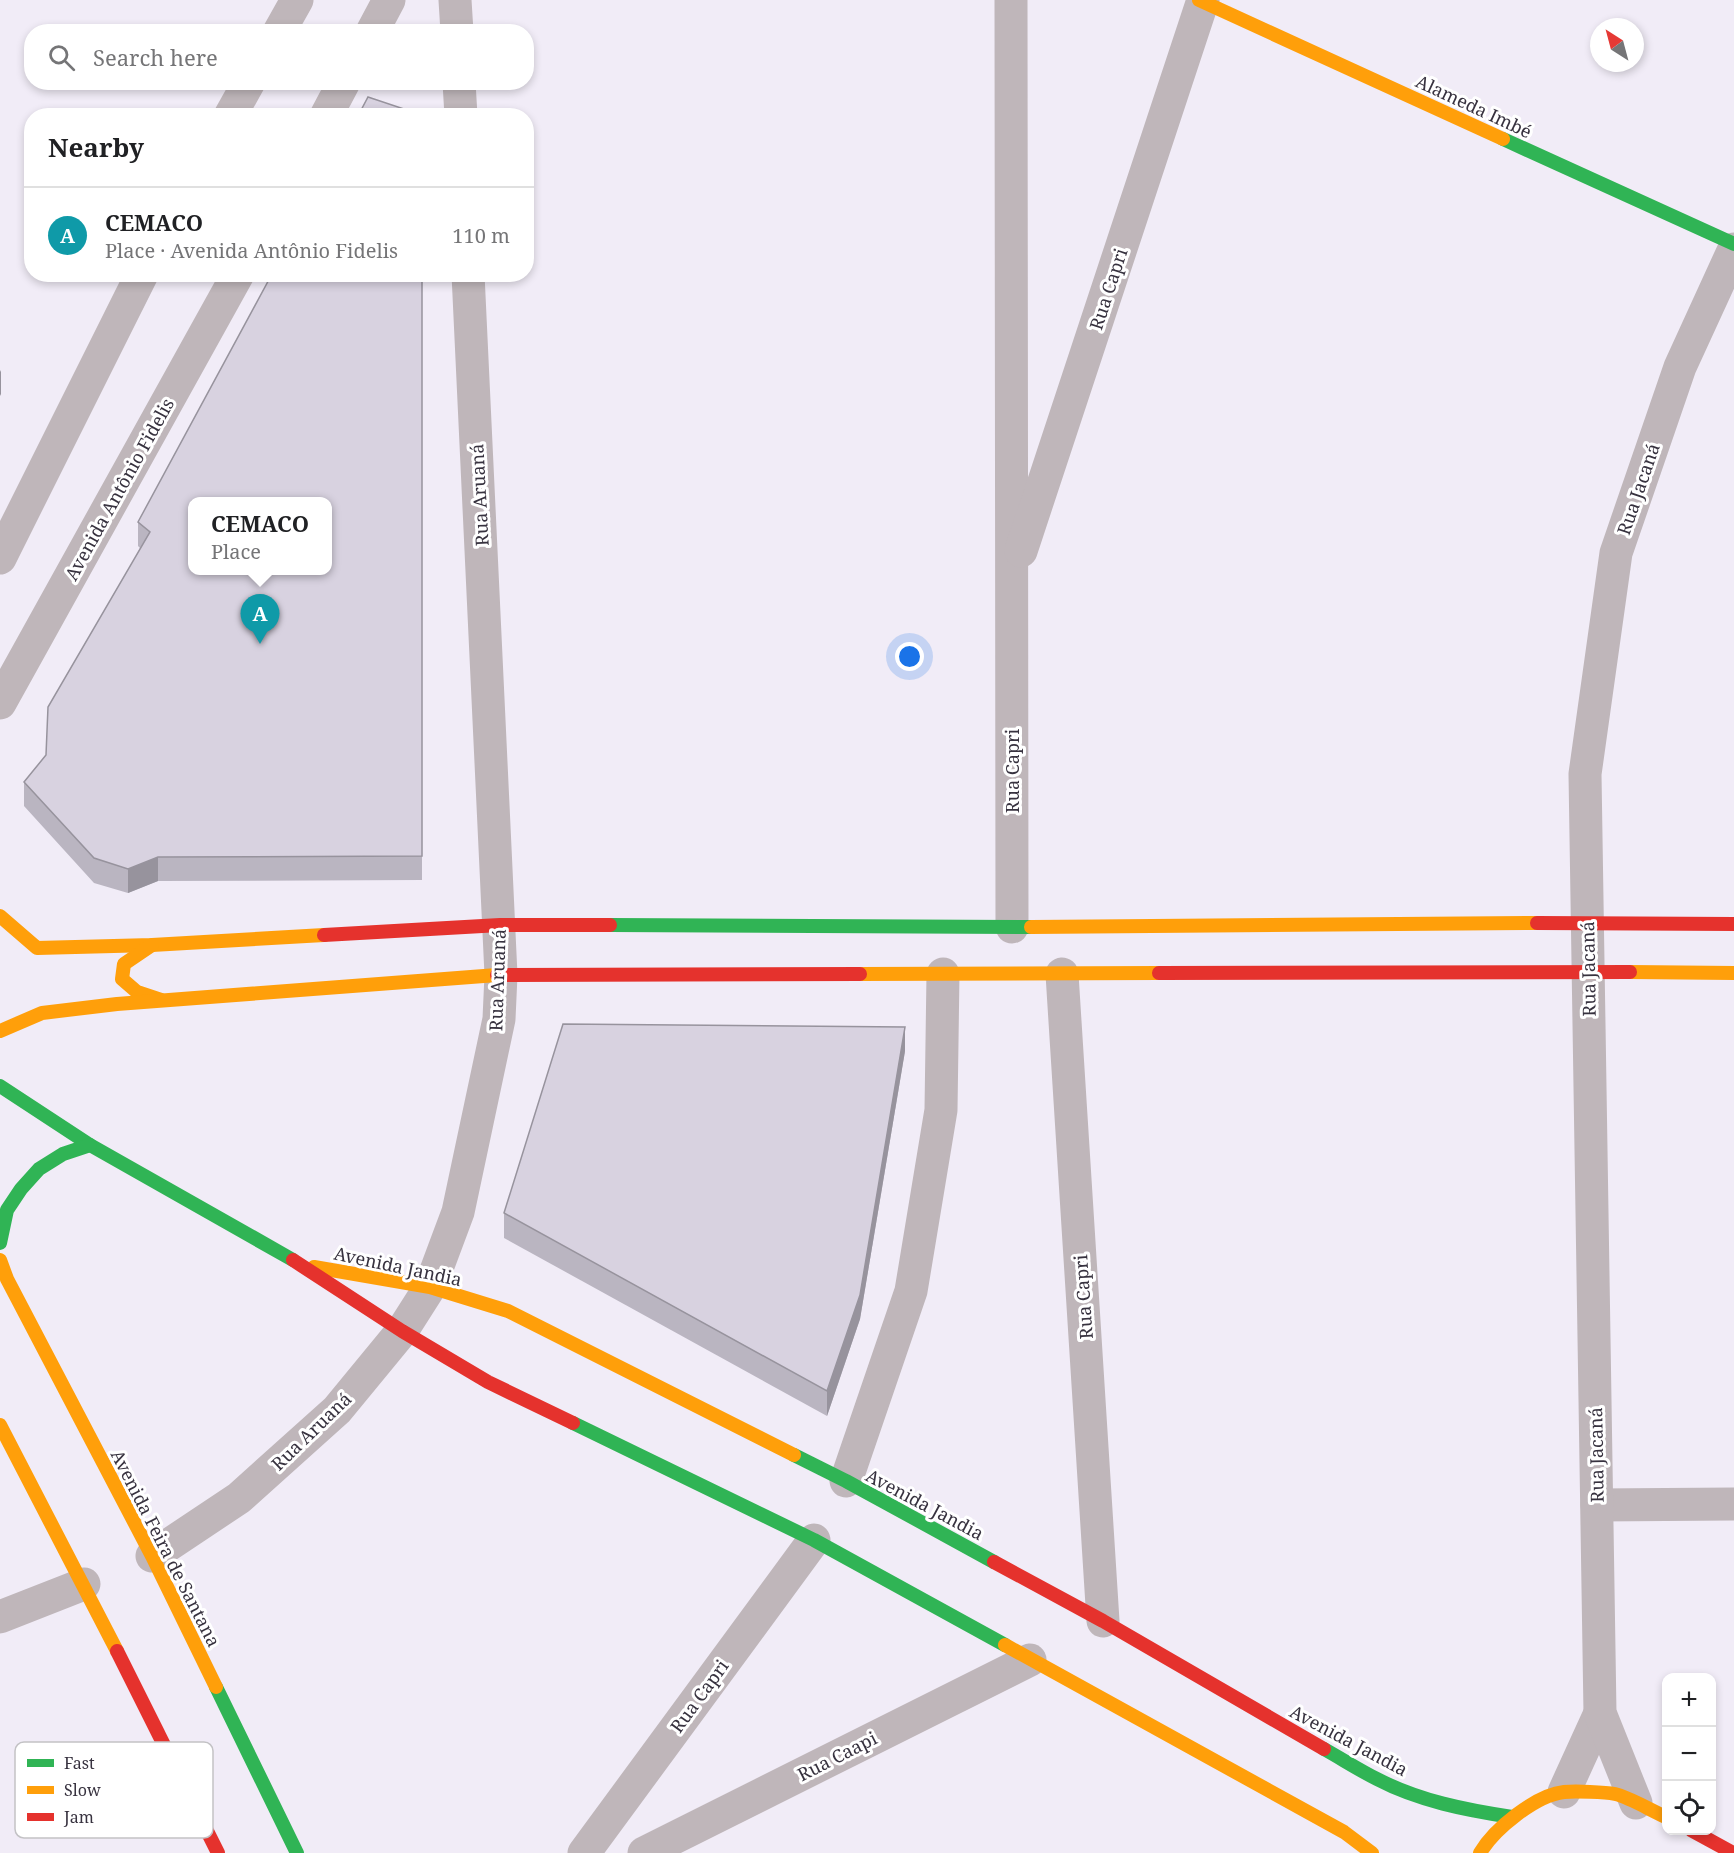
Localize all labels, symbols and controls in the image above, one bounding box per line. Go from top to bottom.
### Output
north arrow [1590,18,1644,72]
search box [24,24,534,90]
icon: search [45,41,78,74]
text: Search here [93,42,218,72]
street label: Alameda Imbé [1412,69,1536,143]
text: Nearby [48,129,144,165]
text: CEMACO [105,207,203,237]
text: A [60,222,75,249]
text: 110 m [452,222,510,249]
text: Place · Avenida Antônio Fidelis [105,237,398,264]
street label: Rua Capri [1084,245,1133,333]
street label: Avenida Antônio Fidelis [59,394,179,584]
street label: Rua Jacaná [1611,440,1665,538]
street label: Rua Aruaná [464,443,494,547]
popup [188,497,332,575]
text: CEMACO [211,508,309,538]
text: Place [211,538,261,565]
pin: A [240,594,280,644]
your location [895,642,924,671]
street label: Rua Capri [1000,728,1024,813]
street label: Rua Jacaná [1575,921,1601,1017]
street label: Rua Aruaná [483,928,511,1032]
street label: Avenida Jandia [332,1241,464,1291]
street label: Rua Capri [1068,1254,1098,1340]
street label: Rua Aruaná [266,1387,356,1475]
street label: Rua Jacaná [1583,1407,1609,1503]
street label: Avenida Feira de Santana [106,1445,226,1651]
street label: Avenida Jandia [862,1463,988,1545]
street label: Rua Capri [664,1655,734,1737]
map controls [1662,1673,1716,1835]
button: + [1662,1673,1716,1727]
street label: Avenida Jandia [1286,1699,1412,1781]
street label: Rua Caapi [793,1726,881,1786]
button: − [1662,1727,1716,1781]
legend [15,1742,213,1838]
text: Fast [64,1752,95,1774]
text: Slow [64,1779,101,1801]
button: locate [1662,1781,1716,1835]
text: Jam [63,1806,94,1828]

